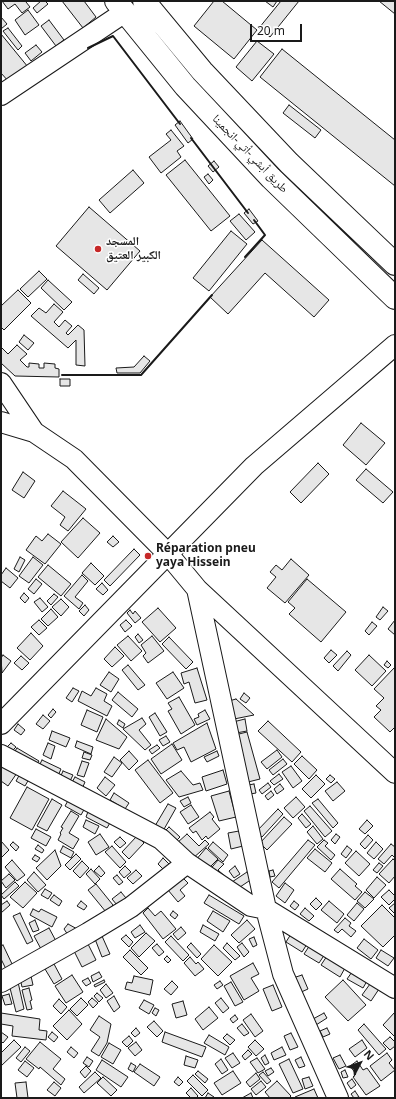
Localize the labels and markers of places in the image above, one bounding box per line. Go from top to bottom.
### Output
place label: المسجد الكبير العتيق [106,235,161,263]
marker: المسجد الكبير العتيق [93,244,103,254]
place label: Réparation pneu yaya Hissein [156,542,256,570]
marker: Réparation pneu yaya Hissein [143,551,153,561]

